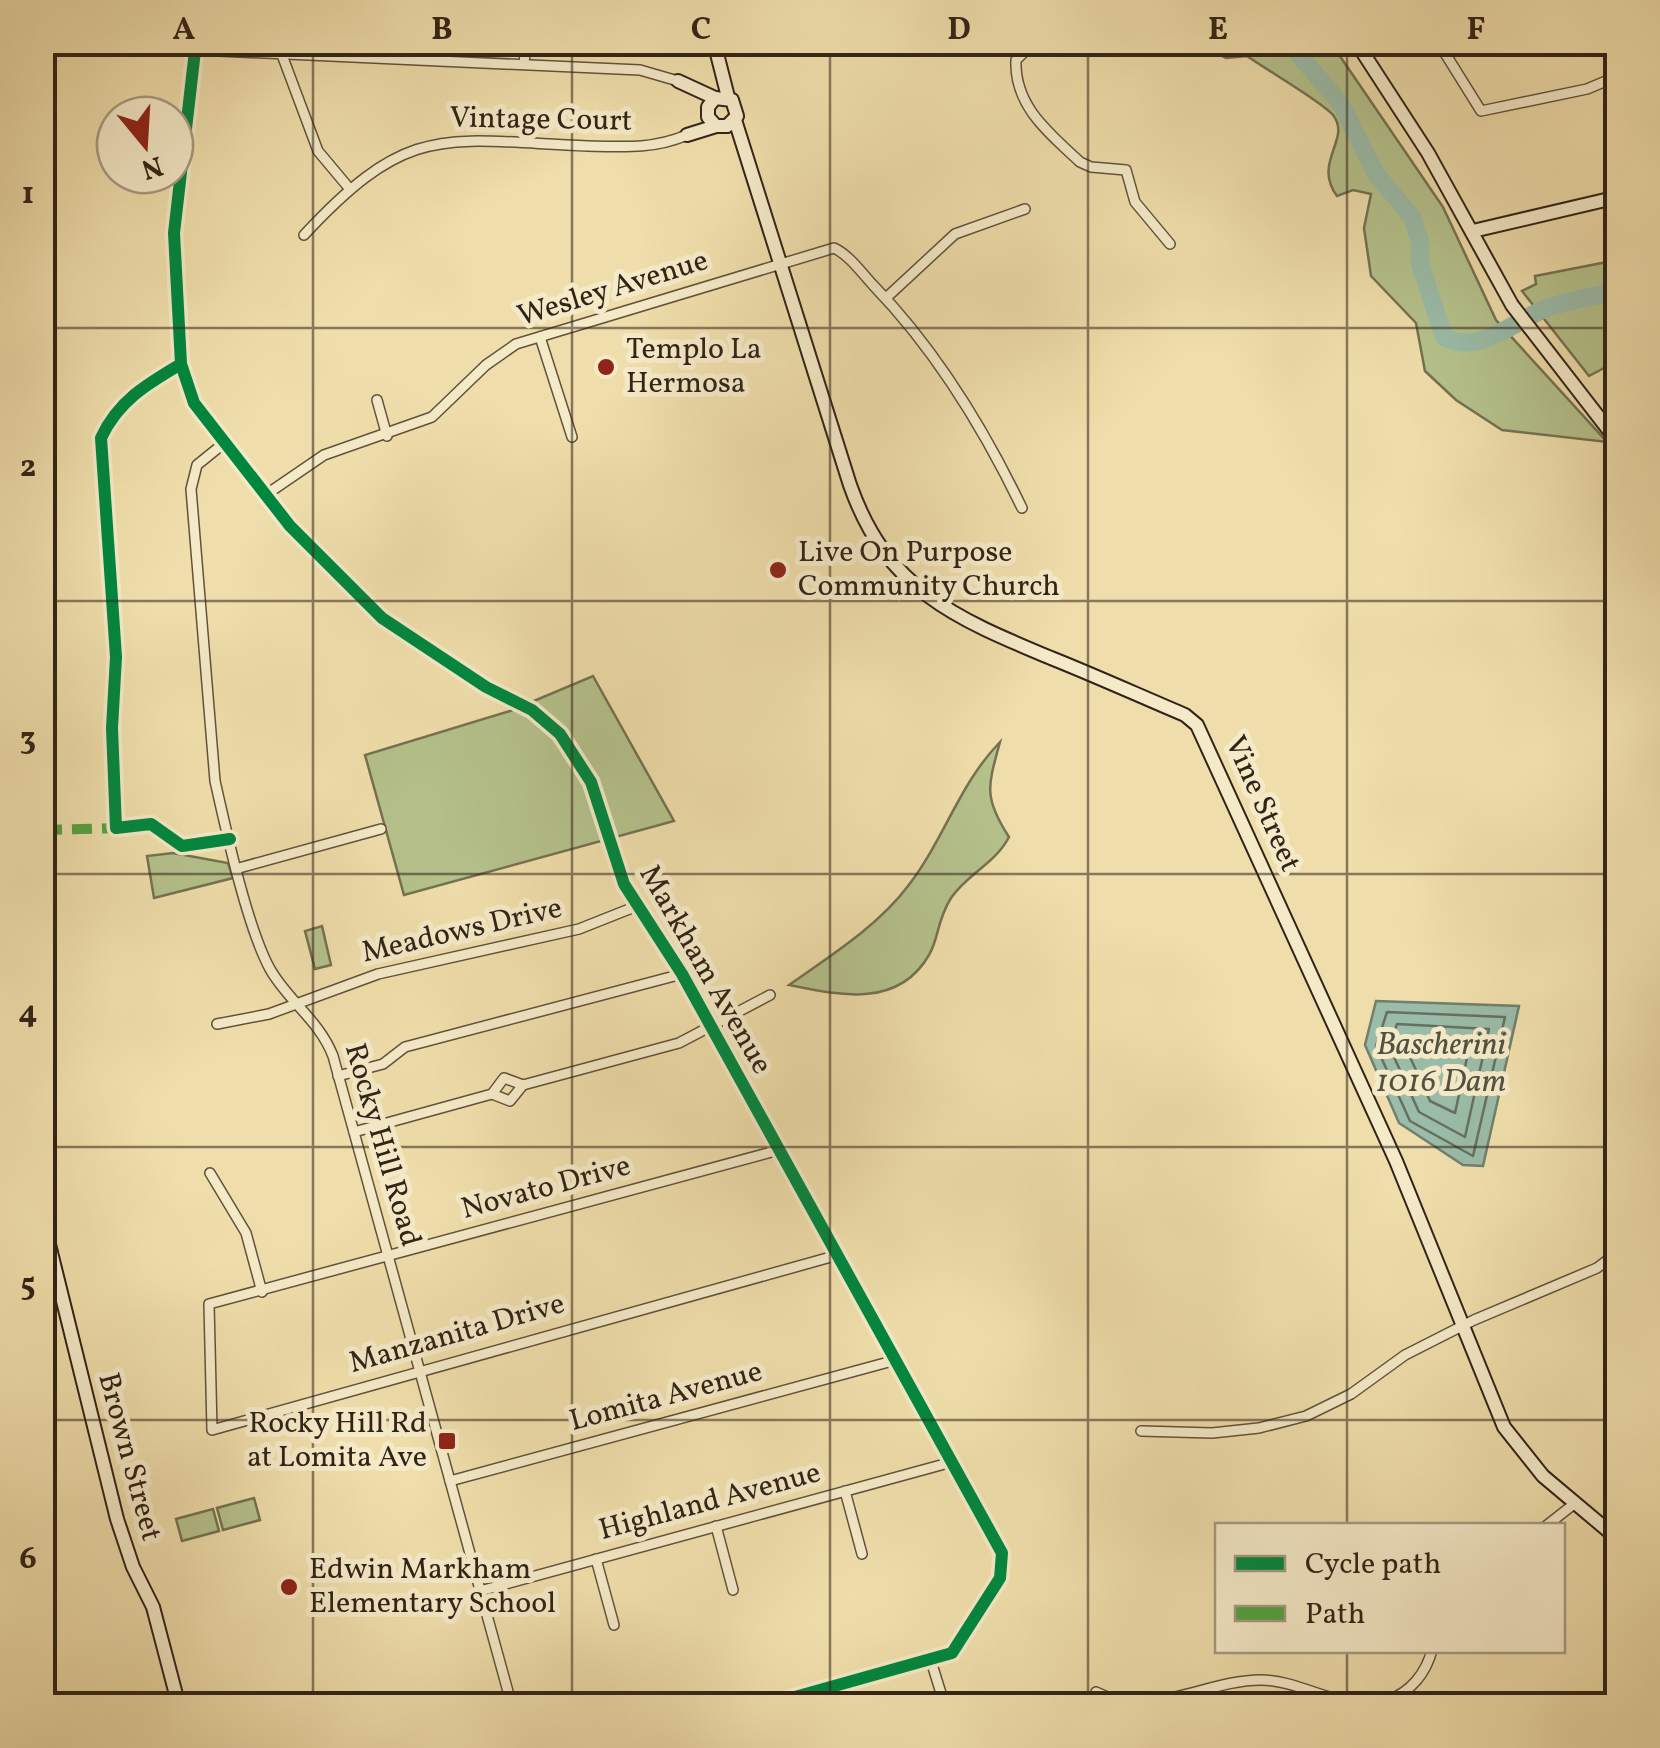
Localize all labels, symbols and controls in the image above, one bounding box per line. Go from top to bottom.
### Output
text: A [173,9,196,53]
text: B [431,9,453,53]
text: C [691,9,711,53]
text: D [947,9,971,53]
text: E [1208,9,1228,53]
text: F [1467,9,1486,53]
north arrow [95,95,195,195]
street label: Vintage Court [449,97,633,143]
text: N [136,145,168,188]
text: 1 [22,173,34,217]
street label: Wesley Avenue [513,240,713,338]
place label: Templo La Hermosa [626,329,762,405]
marker: Templo La Hermosa [595,356,617,378]
text: 2 [20,446,36,490]
place label: Live On Purpose Community Church [798,532,1060,608]
marker: Live On Purpose Community Church [767,559,789,581]
text: 3 [20,719,36,763]
street label: Vine Street [1213,729,1311,879]
street label: Markham Avenue [628,858,782,1082]
street label: Meadows Drive [358,888,566,974]
text: 4 [18,992,38,1036]
water label: Bascherini 1016 Dam [1376,1024,1507,1105]
street label: Rocky Hill Road [333,1039,431,1251]
street label: Novato Drive [457,1145,635,1231]
text: 5 [20,1265,36,1309]
street label: Manzanita Drive [344,1283,570,1385]
street label: Lomita Avenue [565,1351,767,1443]
street label: Brown Street [86,1368,172,1546]
place label: Rocky Hill Rd at Lomita Ave [247,1403,427,1479]
marker: Rocky Hill Rd at Lomita Ave [436,1430,458,1452]
street label: Highland Avenue [595,1452,825,1552]
legend [1215,1523,1565,1653]
text: 6 [19,1538,37,1582]
text: Cycle path [1305,1544,1441,1586]
place label: Edwin Markham Elementary School [309,1549,556,1625]
marker: Edwin Markham Elementary School [278,1576,300,1598]
text: Path [1305,1594,1365,1636]

